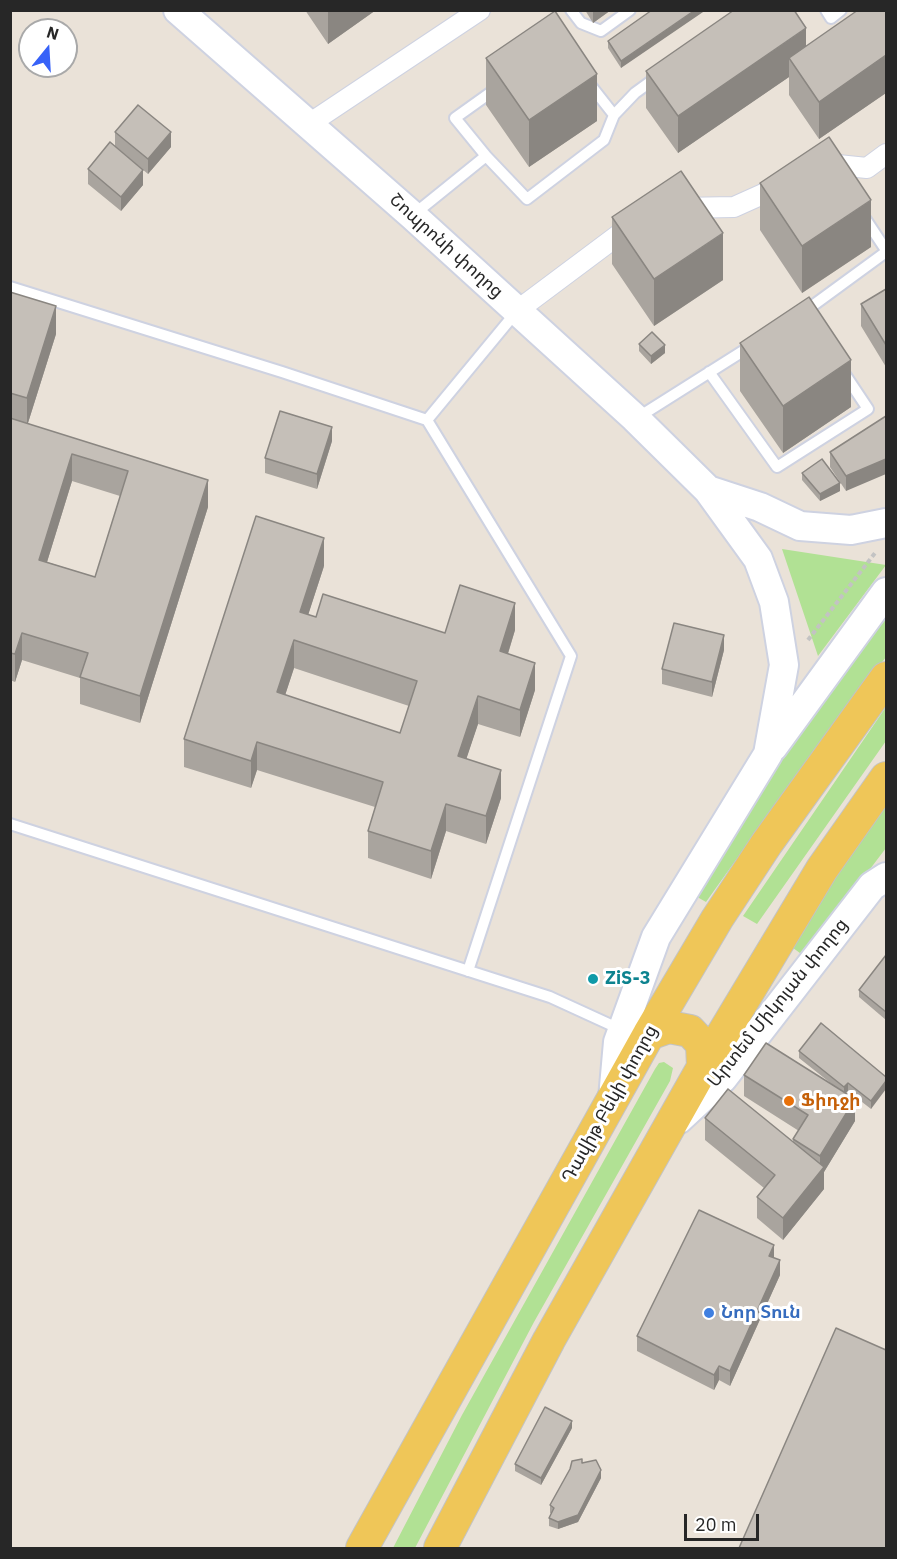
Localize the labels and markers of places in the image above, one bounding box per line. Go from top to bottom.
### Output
place label: ZiS-3 [605,968,651,990]
marker: ZiS-3 [586,972,600,986]
place label: Ֆիդջի [801,1090,861,1112]
marker: Ֆիդջի [782,1094,796,1108]
place label: Նոր Տուն [721,1302,801,1324]
marker: Նոր Տուն [702,1306,716,1320]

